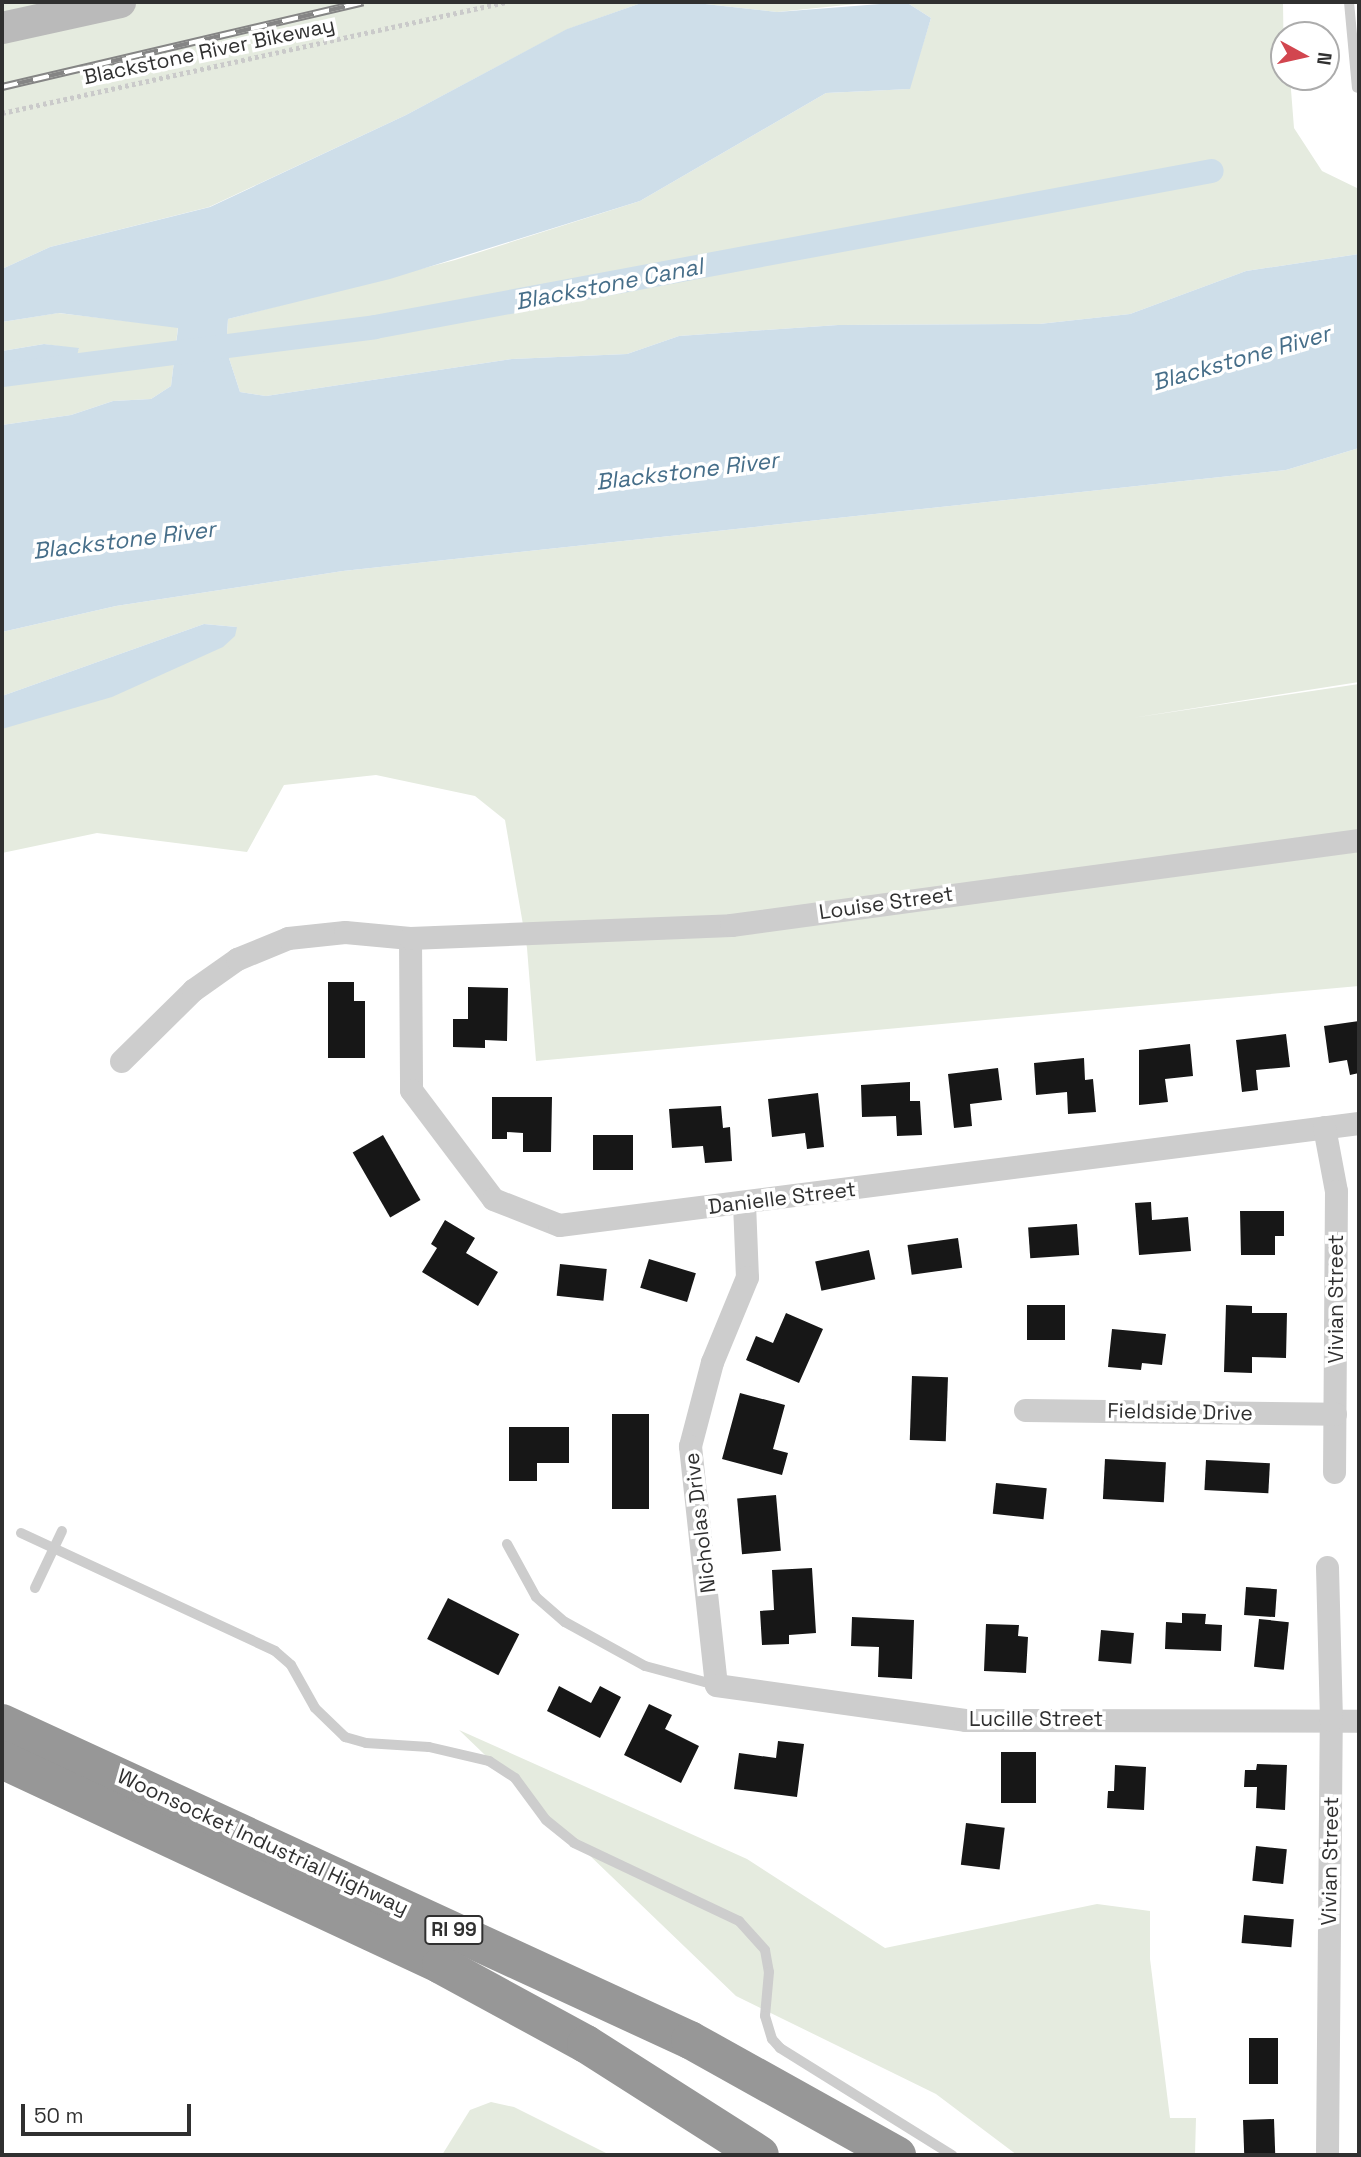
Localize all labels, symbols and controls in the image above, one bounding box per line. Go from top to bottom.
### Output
street label: Blackstone River Bikeway [81,12,337,90]
north arrow [1270,21,1340,91]
text: N [1311,51,1338,67]
water label: Blackstone Canal [513,252,705,316]
water label: Blackstone River [1149,319,1333,397]
water label: Blackstone River [594,446,780,496]
water label: Blackstone River [31,515,217,565]
street label: Louise Street [817,881,955,925]
street label: Danielle Street [707,1176,857,1220]
street label: Vivian Street [1323,1234,1349,1364]
street label: Fieldside Drive [1107,1398,1253,1426]
street label: Nicholas Drive [679,1451,721,1595]
street label: Lucille Street [969,1706,1103,1732]
street label: Woonsocket Industrial Highway [113,1763,413,1921]
street label: Vivian Street [1316,1796,1344,1926]
road number: RI 99 [424,1914,484,1946]
scale bar [24,2090,194,2134]
text: 50 m [34,2102,84,2129]

